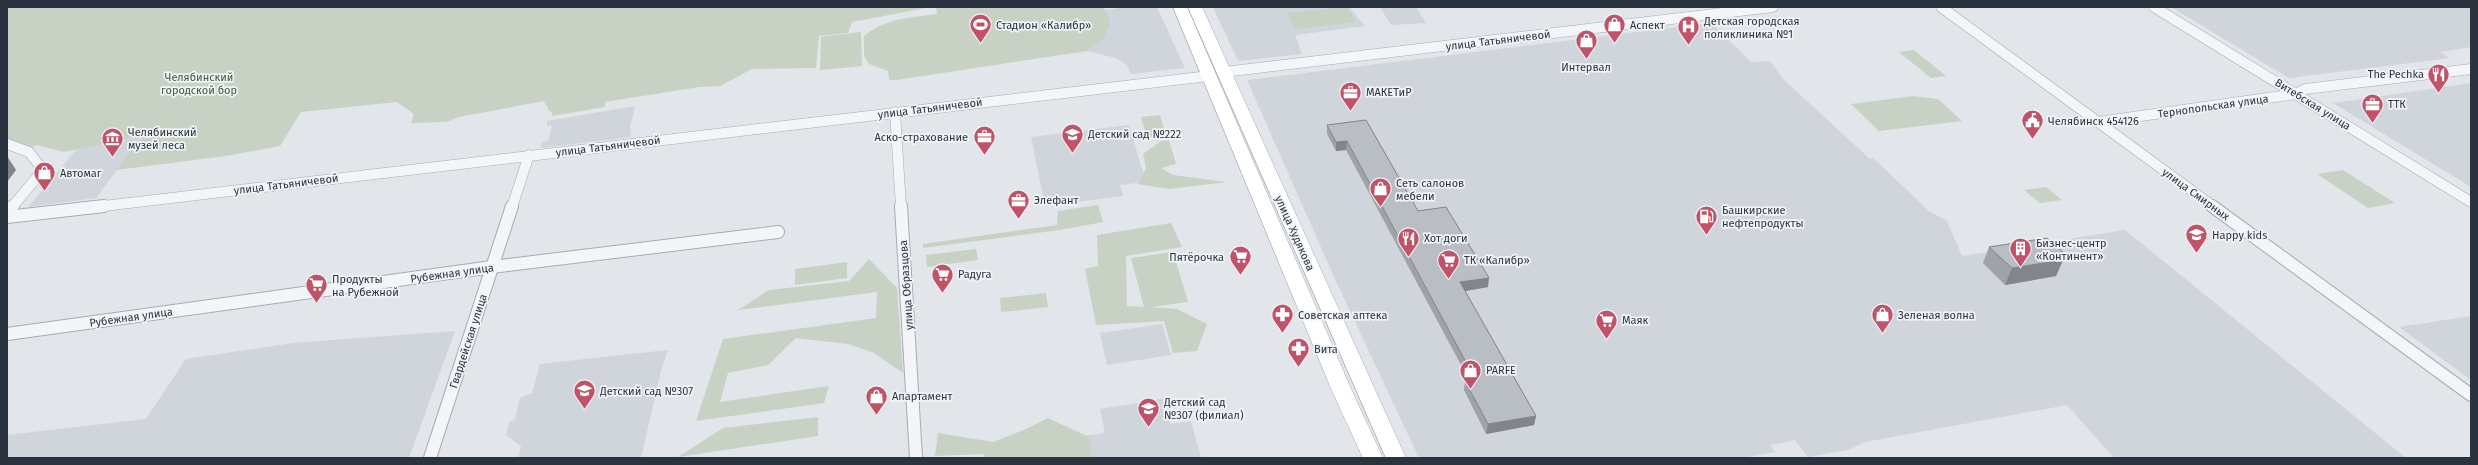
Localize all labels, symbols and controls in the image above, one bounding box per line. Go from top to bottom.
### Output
sports icon: Стадион «Калибр» [967,12,993,45]
shop icon: Аспект [1602,12,1628,45]
hospital icon: Детская городская поликлиника №1 [1676,14,1702,47]
place label: Детская городская поликлиника №1 [1703,15,1800,41]
place label: Стадион «Калибр» [996,19,1091,32]
place label: Аспект [1630,19,1665,32]
street label: улица Татьяничевой [1445,28,1551,53]
shop icon: Интервал [1573,28,1599,61]
place label: Интервал [1561,61,1611,74]
restaurant icon: The Pechka [2426,61,2452,94]
place label: The Pechka [2368,68,2424,81]
park label: Челябинский городской бор [161,71,237,97]
street label: Витебская улица [2273,76,2353,133]
office icon: МАКЕТиР [1338,79,1364,112]
place label: МАКЕТиР [1366,86,1412,99]
office icon: ТТК [2359,91,2385,124]
street label: Тернопольская улица [2157,92,2269,121]
street label: улица Татьяничевой [877,96,983,121]
place label: ТТК [2388,98,2406,111]
public building icon: Челябинск 454126 [2020,108,2046,141]
place label: Челябинск 454126 [2048,115,2139,128]
school or university icon: Детский сад №222 [1060,121,1086,154]
office icon: Аско-страхование [971,124,997,157]
museum icon: Челябинский музей леса [100,125,126,158]
place label: Челябинский музей леса [128,126,197,152]
place label: Детский сад №222 [1087,128,1181,141]
place label: Аско-страхование [874,131,968,144]
street label: улица Татьяничевой [555,134,661,159]
shop icon: Автомаг [32,160,58,193]
street label: улица Смирных [2159,166,2232,224]
place label: Автомаг [60,167,102,180]
street label: улица Татьяничевой [233,172,339,197]
shop icon: Сеть салонов мебели [1368,176,1394,209]
place label: Сеть салонов мебели [1396,177,1464,203]
office icon: Элефант [1005,187,1031,220]
place label: Элефант [1034,194,1079,207]
street label: улица Худякова [1272,194,1317,273]
fuel station icon: Башкирские нефтепродукты [1693,203,1719,236]
place label: Башкирские нефтепродукты [1722,204,1804,230]
school or university icon: Happy kids [2183,222,2209,255]
restaurant icon: Хот доги [1396,225,1422,258]
place label: Happy kids [2212,229,2267,242]
place label: Хот доги [1424,232,1468,245]
building icon: Бизнес-центр «Континент» [2007,236,2033,269]
place label: Бизнес-центр «Континент» [2036,237,2107,263]
street label: улица Образцова [897,239,916,330]
supermarket icon: Пятёрочка [1227,244,1253,277]
supermarket icon: ТК «Калибр» [1436,247,1462,280]
place label: Пятёрочка [1169,251,1224,264]
place label: ТК «Калибр» [1464,254,1530,267]
street label: Рубежная улица [410,261,495,286]
supermarket icon: Радуга [930,261,956,294]
place label: Радуга [958,268,992,281]
supermarket icon: Продукты на Рубежной [303,272,329,305]
place label: Продукты на Рубежной [332,273,399,299]
street label: Гвардейская улица [447,292,490,390]
pharmacy icon: Советская аптека [1270,302,1296,335]
shop icon: Зеленая волна [1870,302,1896,335]
street label: Рубежная улица [89,305,174,330]
supermarket icon: Маяк [1594,307,1620,340]
place label: Советская аптека [1298,309,1387,322]
place label: Зеленая волна [1898,309,1975,322]
place label: Маяк [1622,314,1649,327]
pharmacy icon: Вита [1286,336,1312,369]
place label: Вита [1314,343,1338,356]
shop icon: PARFE [1457,357,1483,390]
place label: PARFE [1486,364,1516,377]
school or university icon: Детский сад №307 [571,378,597,411]
shop icon: Апартамент [864,383,890,416]
place label: Детский сад №307 [599,385,693,398]
place label: Апартамент [892,390,952,403]
school or university icon: Детский сад №307 (филиал) [1135,395,1161,428]
place label: Детский сад №307 (филиал) [1163,396,1244,422]

